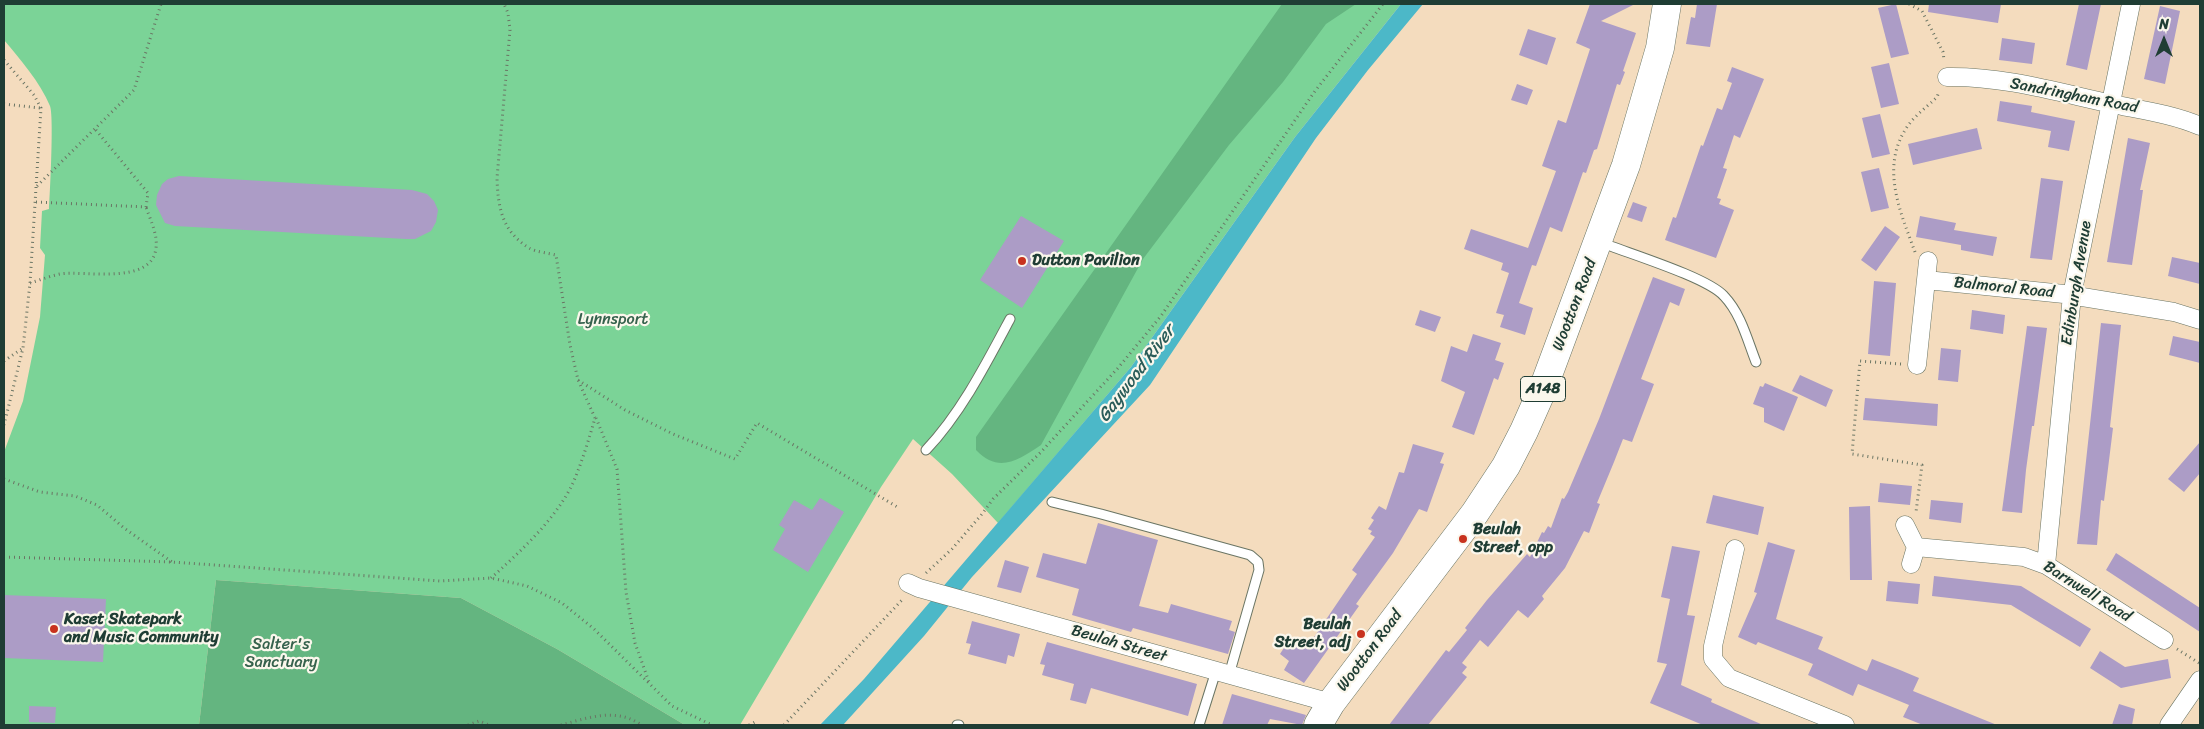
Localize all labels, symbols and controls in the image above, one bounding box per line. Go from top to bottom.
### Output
text: N [2159,12,2169,37]
north arrow [2139,15,2189,65]
street label: Sandringham Road [2008,74,2140,118]
street label: Edinburgh Avenue [2058,219,2096,347]
place label: Dutton Pavilion [1032,251,1140,271]
marker: Dutton Pavilion [1016,255,1028,267]
street label: Wootton Road [1549,256,1601,354]
street label: Balmoral Road [1953,273,2055,303]
park label: Lynnsport [578,310,648,330]
water label: Gaywood River [1094,322,1180,426]
road number: A148 [1520,376,1566,402]
place label: Beulah Street, opp [1473,520,1553,558]
marker: Beulah Street, opp [1457,533,1469,545]
street label: Barnwell Road [2039,557,2135,627]
street label: Wootton Road [1333,607,1407,695]
place label: Kaset Skatepark and Music Community [64,610,218,648]
place label: Beulah Street, adj [1274,615,1351,653]
street label: Beulah Street [1069,621,1169,667]
marker: Kaset Skatepark and Music Community [48,623,60,635]
marker: Beulah Street, adj [1355,628,1367,640]
park label: Salter's Sanctuary [245,635,317,673]

